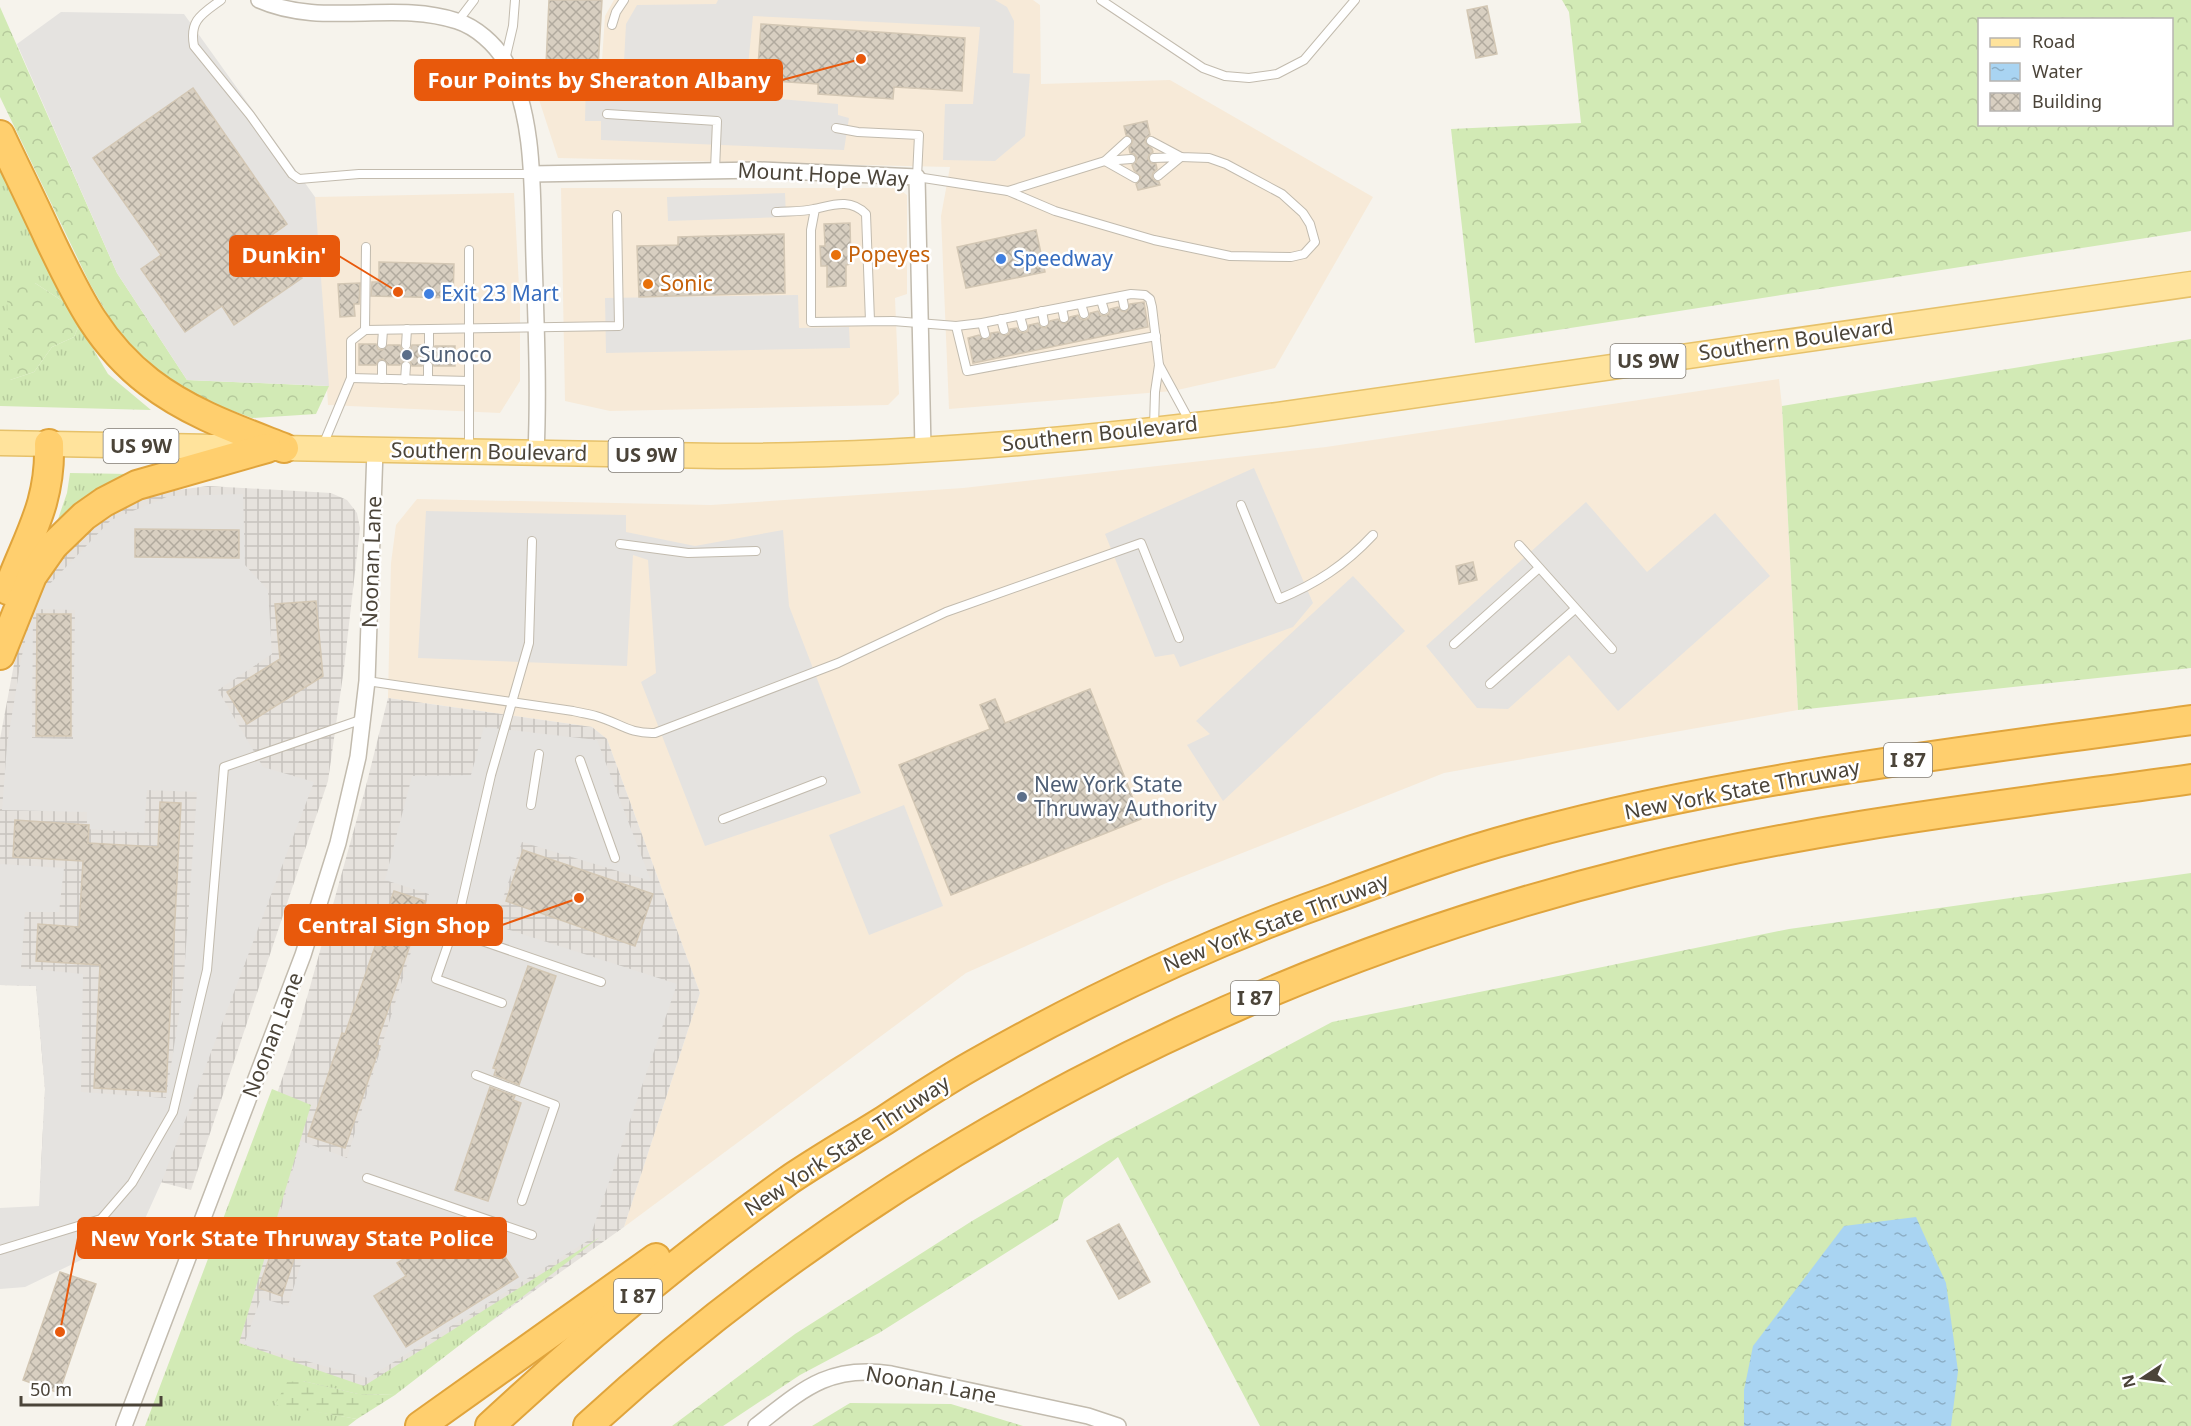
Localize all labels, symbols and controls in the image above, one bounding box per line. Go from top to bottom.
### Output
legend [1978,18,2173,126]
text: Road [2032,29,2075,53]
text: Water [2032,59,2083,83]
callout: Four Points by Sheraton Albany [415,60,782,100]
text: Four Points by Sheraton Albany [427,64,771,94]
text: Building [2032,89,2102,113]
street label: Mount Hope Way [737,156,909,192]
callout: Dunkin' [230,236,339,276]
text: Dunkin' [242,239,326,269]
place label: Popeyes [848,240,930,268]
place label: Speedway [1013,244,1113,272]
marker: Popeyes [829,248,843,262]
marker: Speedway [994,252,1008,266]
place label: Sonic [660,269,713,297]
marker: Sonic [641,277,655,291]
place label: Exit 23 Mart [441,279,559,307]
marker: Exit 23 Mart [422,287,436,301]
street label: Southern Boulevard [1697,311,1895,367]
place label: Sunoco [419,340,492,368]
road number: US 9W [1610,344,1686,378]
marker: Sunoco [400,348,414,362]
street label: Southern Boulevard [1001,409,1199,457]
road number: US 9W [104,429,178,463]
street label: Southern Boulevard [391,435,588,467]
road number: US 9W [608,438,684,472]
street label: Noonan Lane [355,495,387,629]
road number: I 87 [1884,743,1932,777]
street label: New York State Thruway [1622,752,1862,826]
place label: New York State Thruway Authority [1034,770,1217,822]
marker: New York State Thruway Authority [1015,790,1029,804]
street label: New York State Thruway [1159,866,1393,978]
callout: Central Sign Shop [285,905,502,945]
text: Central Sign Shop [298,909,490,939]
street label: Noonan Lane [235,968,309,1101]
road number: I 87 [1231,981,1279,1015]
street label: New York State Thruway [738,1068,955,1222]
callout: New York State Thruway State Police [78,1218,506,1258]
text: New York State Thruway State Police [90,1222,494,1252]
road number: I 87 [614,1279,662,1313]
north arrow [2113,1348,2173,1408]
street label: Noonan Lane [864,1359,999,1409]
scale bar [21,1369,160,1407]
text: N [2116,1373,2141,1390]
text: 50 m [30,1377,72,1401]

